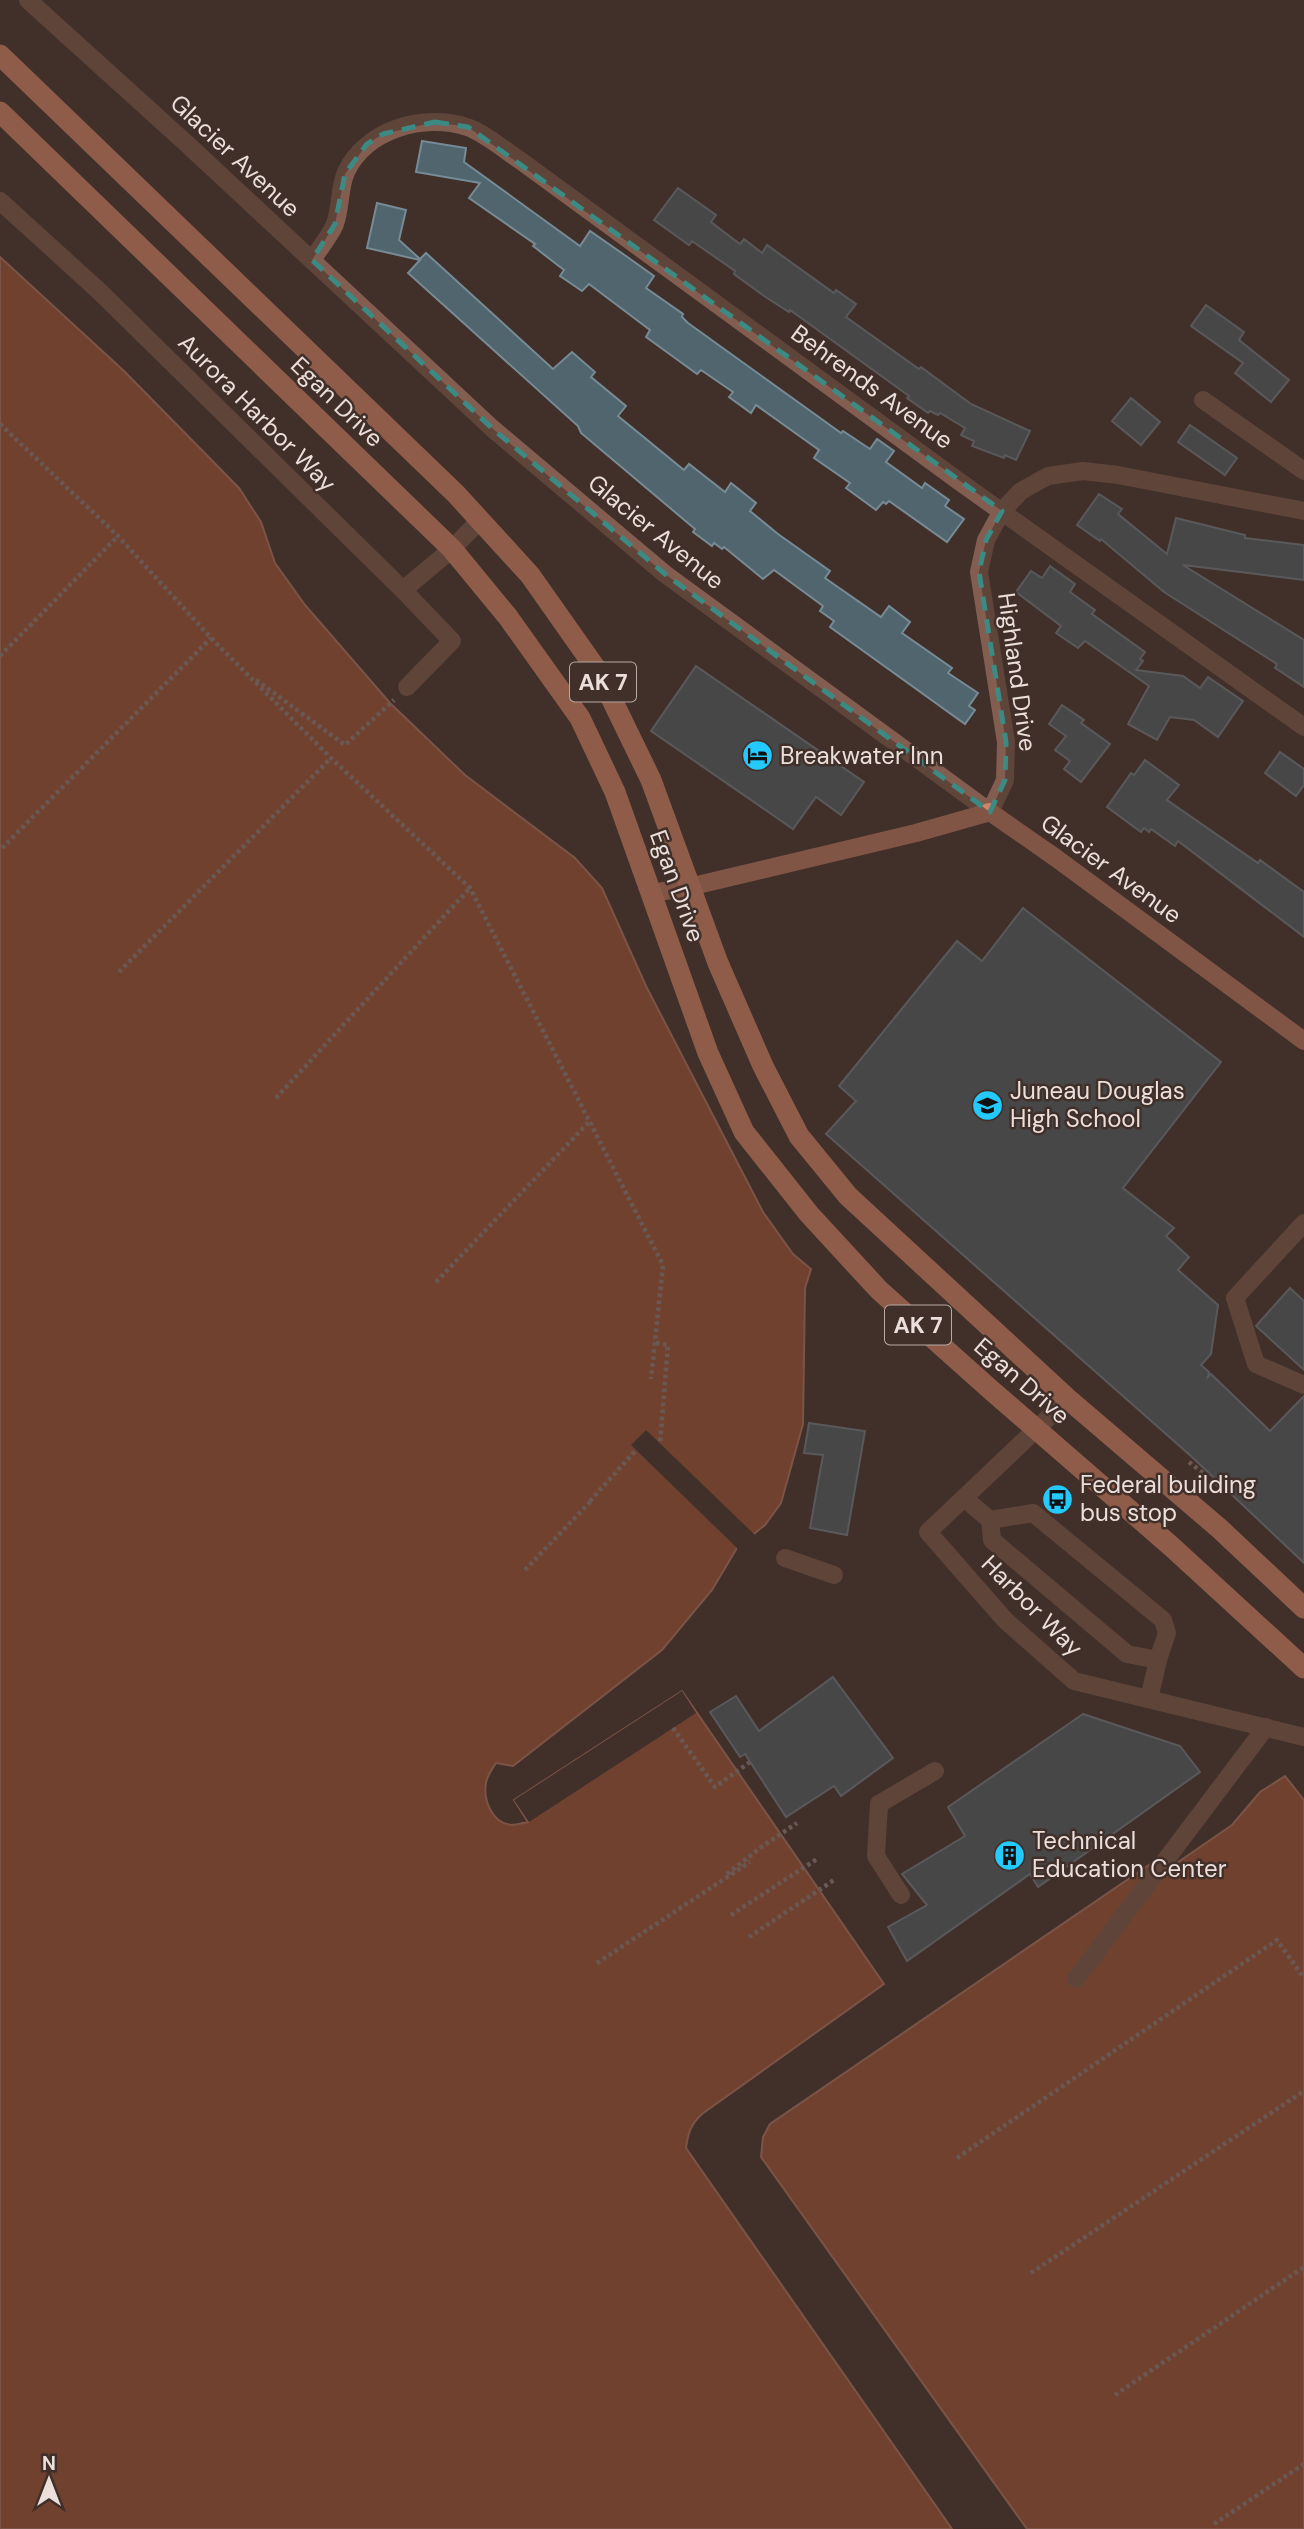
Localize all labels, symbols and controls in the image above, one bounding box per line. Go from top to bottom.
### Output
street label: Glacier Avenue [164,88,307,224]
street label: Behrends Avenue [785,317,959,456]
street label: Aurora Harbor Way [172,327,343,498]
street label: Egan Drive [284,350,390,453]
street label: Glacier Avenue [582,467,731,596]
street label: Highland Drive [991,591,1044,753]
road number: AK 7 [570,662,636,702]
hotel icon: Breakwater Inn [740,739,774,773]
place label: Breakwater Inn [780,740,943,771]
street label: Glacier Avenue [1035,807,1188,930]
street label: Egan Drive [643,826,712,946]
place label: Juneau Douglas High School [1010,1075,1185,1134]
school or university icon: Juneau Douglas High School [970,1088,1004,1122]
road number: AK 7 [885,1306,951,1344]
street label: Egan Drive [968,1331,1077,1431]
place label: Federal building bus stop [1080,1469,1256,1528]
bus stop icon: Federal building bus stop [1040,1482,1074,1516]
street label: Harbor Way [975,1548,1090,1663]
place label: Technical Education Center [1032,1825,1227,1884]
building icon: Technical Education Center [992,1838,1026,1872]
north arrow [14,2445,84,2515]
text: N [42,2451,56,2476]

